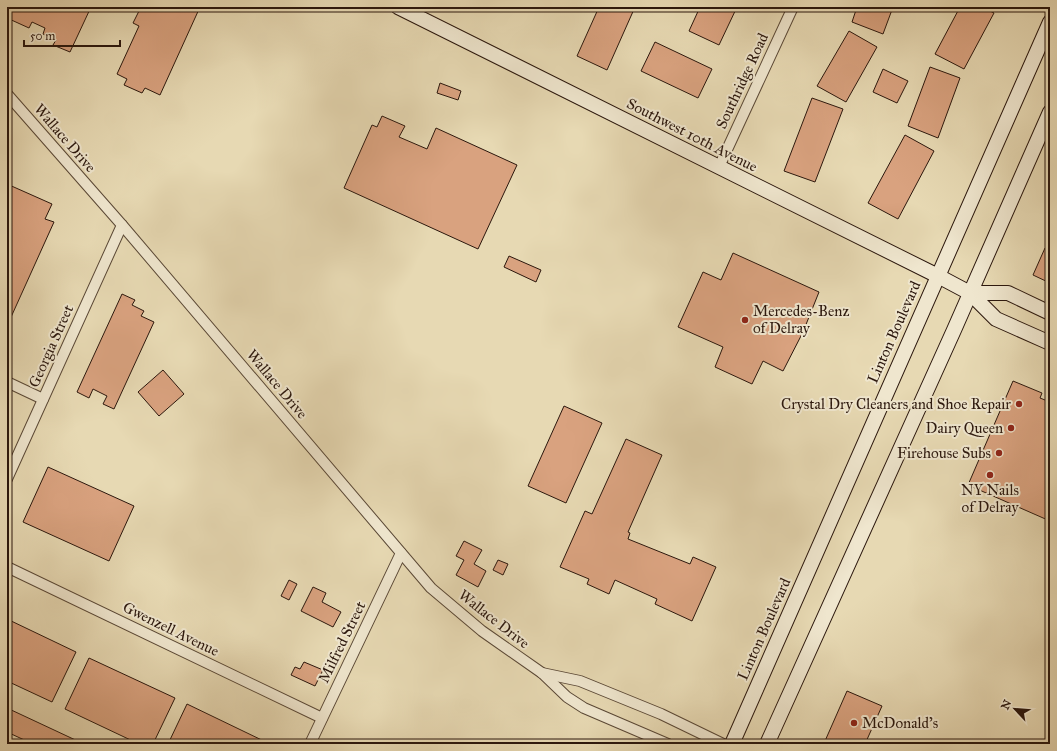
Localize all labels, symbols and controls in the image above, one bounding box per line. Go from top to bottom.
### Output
scale bar [24,22,120,48]
text: 50 m [30,29,55,43]
street label: Southridge Road [712,30,772,132]
street label: Southwest 10th Avenue [624,94,760,176]
street label: Wallace Drive [30,100,100,176]
street label: Linton Boulevard [863,278,925,386]
street label: Georgia Street [25,301,77,390]
place label: Mercedes-Benz of Delray [753,302,849,337]
marker: Mercedes-Benz of Delray [740,315,750,325]
street label: Wallace Drive [243,346,311,422]
place label: Crystal Dry Cleaners and Shoe Repair [781,395,1011,413]
marker: Crystal Dry Cleaners and Shoe Repair [1014,399,1024,409]
place label: Dairy Queen [926,419,1003,437]
marker: Dairy Queen [1006,423,1016,433]
place label: Firehouse Subs [897,444,991,462]
marker: Firehouse Subs [994,448,1004,458]
marker: NY Nails of Delray [985,470,995,480]
place label: NY Nails of Delray [961,481,1019,516]
street label: Linton Boulevard [733,575,795,683]
street label: Wallace Drive [455,586,533,652]
street label: Gwenzell Avenue [120,598,222,660]
street label: Milfred Street [315,598,370,686]
north arrow [995,689,1035,729]
text: N [999,697,1015,712]
place label: McDonald's [862,714,938,732]
marker: McDonald's [849,718,859,728]

